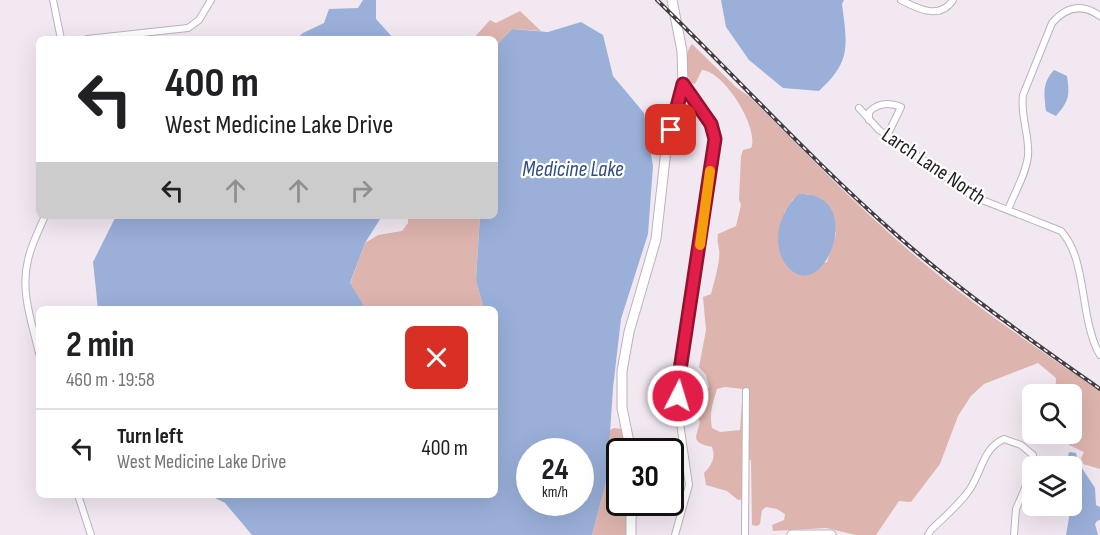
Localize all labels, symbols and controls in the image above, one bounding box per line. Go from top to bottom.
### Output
text: 400 m [165,58,259,109]
icon: left [66,60,144,138]
pin [645,104,696,155]
text: West Medicine Lake Drive [165,109,393,141]
icon: arrive [654,113,687,146]
street label: Larch Lane North [877,122,990,210]
water label: Medicine Lake [522,156,624,183]
icon: left [156,174,189,207]
icon: ahead [219,174,252,207]
icon: ahead [282,174,315,207]
icon: right [345,174,378,207]
text: 2 min [66,324,135,367]
button: close [405,326,468,389]
position arrow [646,364,710,428]
text: 460 m · 19:58 [66,368,155,392]
map controls [1022,384,1082,516]
button: search [1022,384,1082,444]
text: Turn left [117,423,183,450]
icon: left [66,432,99,465]
text: 400 m [422,435,468,462]
speed limit sign: 30 [606,438,684,516]
text: West Medicine Lake Drive [117,450,286,474]
text: 24 [542,452,568,488]
button: layers [1022,456,1082,516]
text: km/h [542,483,568,502]

